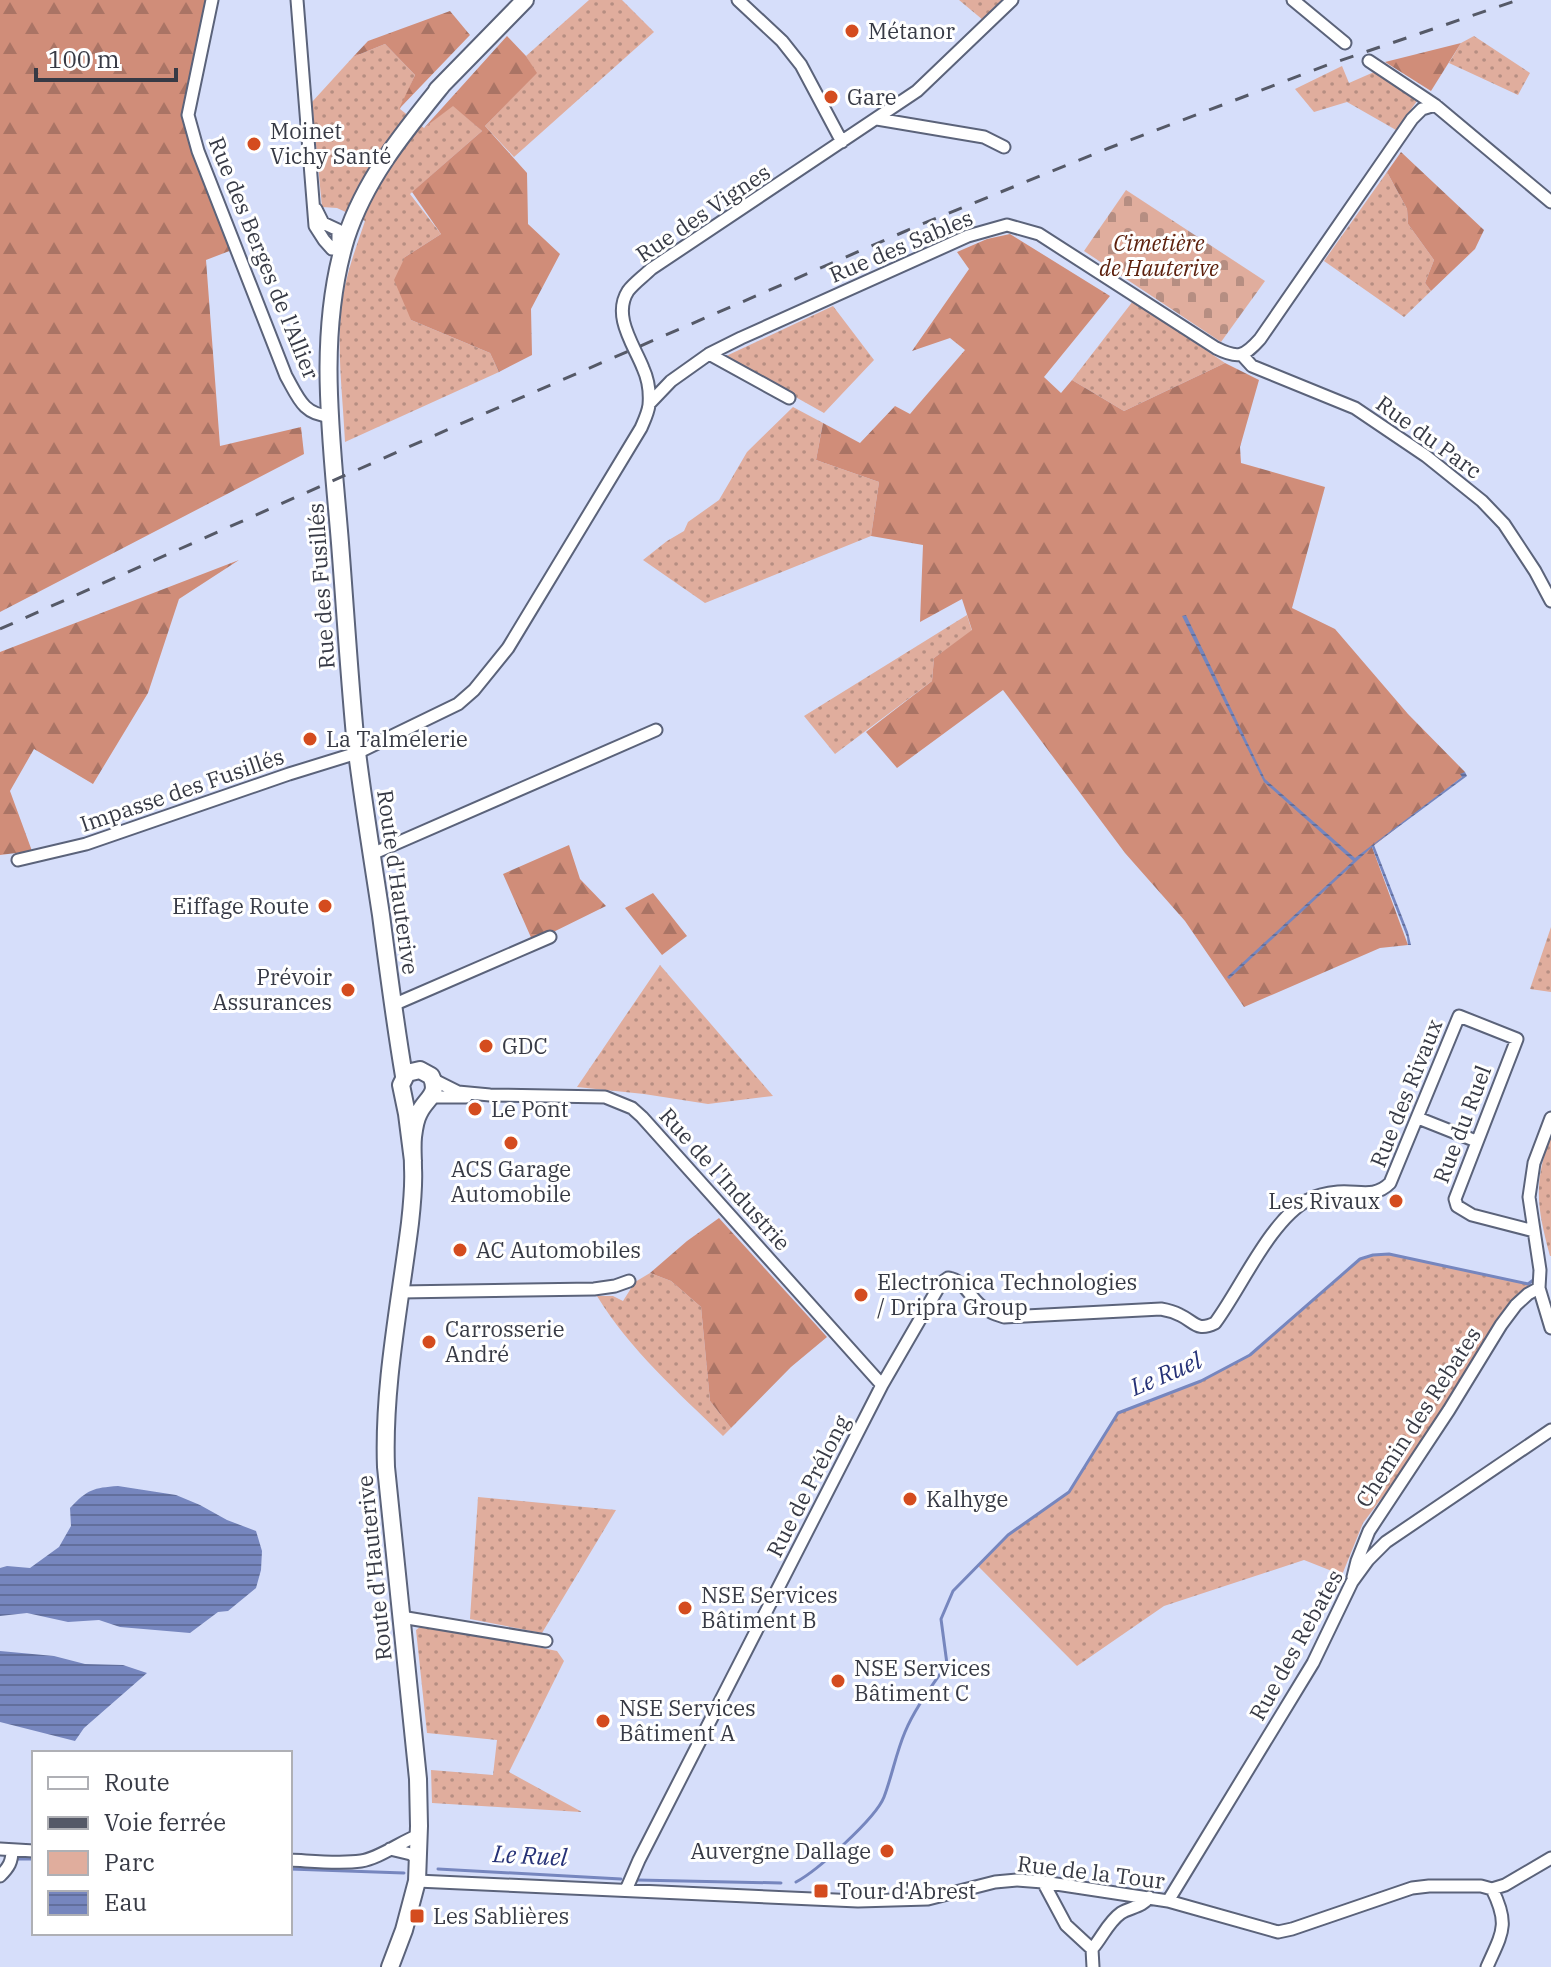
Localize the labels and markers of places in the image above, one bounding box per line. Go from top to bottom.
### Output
place label: Métanor [868,16,955,45]
marker: Métanor [843,22,861,40]
place label: Gare [847,82,897,111]
marker: Gare [822,88,840,106]
place label: Moinet Vichy Santé [270,116,391,170]
marker: Moinet Vichy Santé [245,135,263,153]
place label: La Talmelerie [326,724,468,753]
marker: La Talmelerie [301,730,319,748]
place label: Eiffage Route [172,891,309,920]
marker: Eiffage Route [316,897,334,915]
place label: Prévoir Assurances [212,962,332,1016]
marker: Prévoir Assurances [339,981,357,999]
place label: GDC [502,1031,548,1060]
marker: GDC [477,1037,495,1055]
place label: Le Pont [491,1094,569,1123]
marker: Le Pont [466,1100,484,1118]
marker: ACS Garage Automobile [502,1134,520,1152]
place label: ACS Garage Automobile [451,1154,571,1208]
place label: Les Rivaux [1268,1186,1380,1215]
marker: Les Rivaux [1387,1192,1405,1210]
place label: AC Automobiles [476,1235,641,1264]
marker: AC Automobiles [451,1241,469,1259]
place label: Electronica Technologies / Dripra Group [877,1267,1137,1321]
marker: Electronica Technologies / Dripra Group [852,1286,870,1304]
place label: Carrosserie André [445,1314,565,1368]
marker: Carrosserie André [420,1333,438,1351]
place label: Kalhyge [926,1484,1008,1513]
marker: Kalhyge [901,1490,919,1508]
place label: NSE Services Bâtiment B [701,1580,838,1634]
marker: NSE Services Bâtiment B [676,1599,694,1617]
place label: NSE Services Bâtiment C [854,1653,991,1707]
marker: NSE Services Bâtiment C [829,1672,847,1690]
place label: NSE Services Bâtiment A [619,1693,756,1747]
marker: NSE Services Bâtiment A [594,1712,612,1730]
place label: Auvergne Dallage [690,1836,871,1865]
marker: Auvergne Dallage [878,1842,896,1860]
place label: Tour d'Abrest [837,1876,976,1905]
marker: Tour d'Abrest [812,1882,830,1900]
place label: Les Sablières [433,1901,569,1930]
marker: Les Sablières [408,1907,426,1925]

